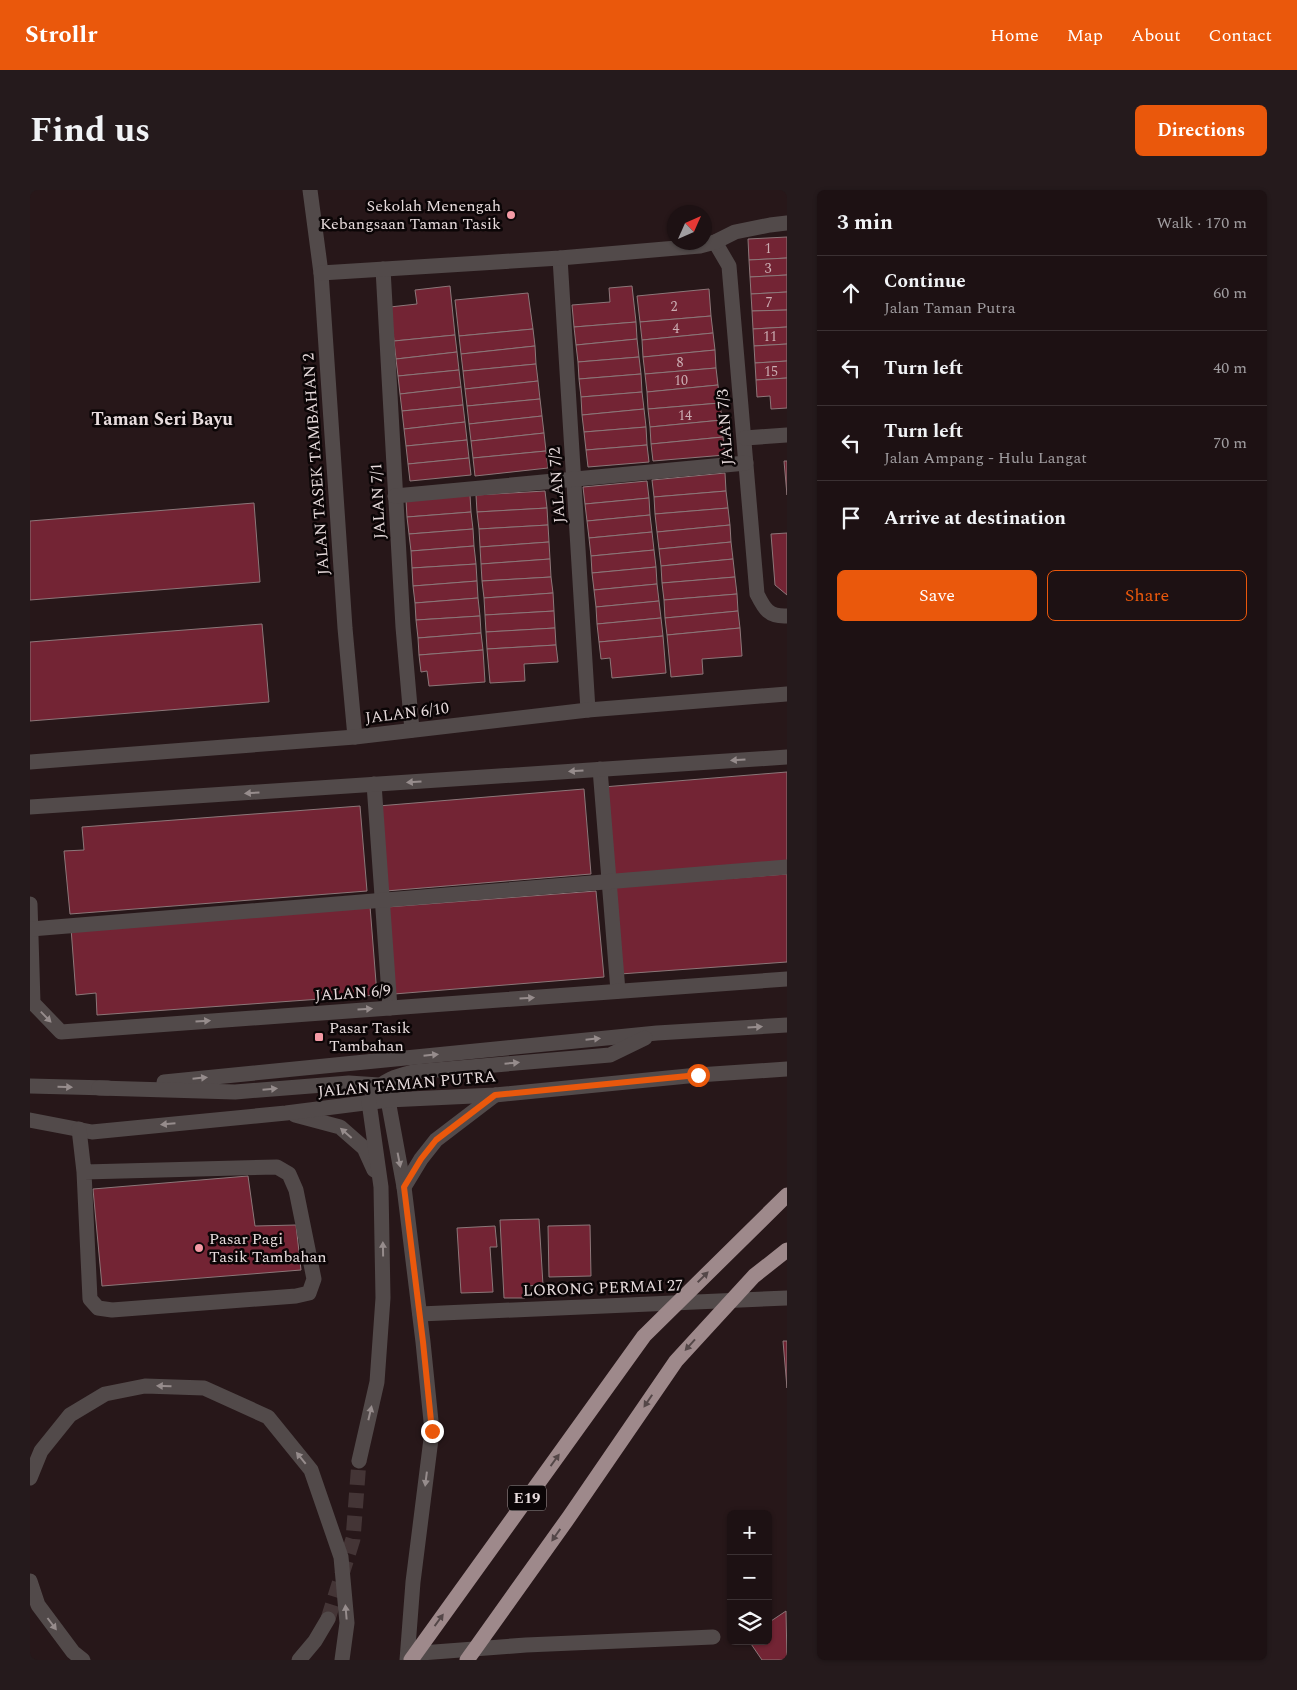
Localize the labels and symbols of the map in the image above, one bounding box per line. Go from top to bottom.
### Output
place label: Sekolah Menengah Kebangsaan Taman Tasik [320,194,501,236]
north arrow [667,205,712,250]
marker: Sekolah Menengah Kebangsaan Taman Tasik [505,209,517,221]
house number: 1 [765,238,772,259]
house number: 3 [765,258,772,279]
house number: 7 [766,292,773,313]
house number: 2 [671,296,678,317]
house number: 4 [673,318,680,339]
house number: 11 [763,326,777,347]
street label: JALAN TASEK TAMBAHAN 2 [296,352,336,576]
house number: 8 [677,352,684,373]
house number: 15 [764,361,778,382]
house number: 10 [674,370,688,391]
street label: JALAN 7/3 [710,388,740,466]
house number: 14 [678,405,692,426]
district label: Taman Seri Bayu [91,406,233,433]
street label: JALAN 7/2 [542,446,572,524]
street label: JALAN 7/1 [364,462,392,540]
street label: JALAN 6/10 [364,696,450,730]
one-way arrow [730,756,746,764]
one-way arrow [568,767,584,775]
one-way arrow [406,778,422,786]
one-way arrow [244,789,260,797]
street label: JALAN 6/9 [314,978,392,1008]
one-way arrow [519,993,535,1001]
one-way arrow [357,1005,373,1013]
one-way arrow [40,1011,52,1023]
place label: Pasar Tasik Tambahan [329,1016,411,1058]
one-way arrow [195,1017,211,1025]
one-way arrow [747,1022,763,1030]
marker: Pasar Tasik Tambahan [313,1031,325,1043]
one-way arrow [585,1035,601,1043]
one-way arrow [424,1051,440,1059]
one-way arrow [504,1059,520,1067]
street label: JALAN TAMAN PUTRA [317,1064,497,1104]
route start [687,1064,710,1087]
one-way arrow [192,1074,208,1082]
one-way arrow [57,1083,73,1091]
one-way arrow [263,1085,279,1093]
one-way arrow [159,1120,175,1128]
one-way arrow [340,1127,353,1138]
one-way arrow [396,1153,404,1169]
place label: Pasar Pagi Tasik Tambahan [209,1227,327,1269]
one-way arrow [378,1241,386,1257]
marker: Pasar Pagi Tasik Tambahan [193,1242,205,1254]
one-way arrow [697,1272,709,1284]
street label: LORONG PERMAI 27 [522,1273,684,1303]
one-way arrow [684,1339,696,1351]
one-way arrow [156,1382,172,1390]
one-way arrow [643,1394,653,1408]
one-way arrow [366,1406,374,1421]
route end [421,1420,444,1443]
one-way arrow [296,1452,307,1465]
one-way arrow [549,1454,560,1467]
one-way arrow [422,1472,430,1488]
road number: E19 [508,1486,546,1510]
one-way arrow [551,1528,561,1542]
one-way arrow [342,1603,350,1619]
one-way arrow [434,1614,444,1627]
one-way arrow [46,1617,57,1630]

